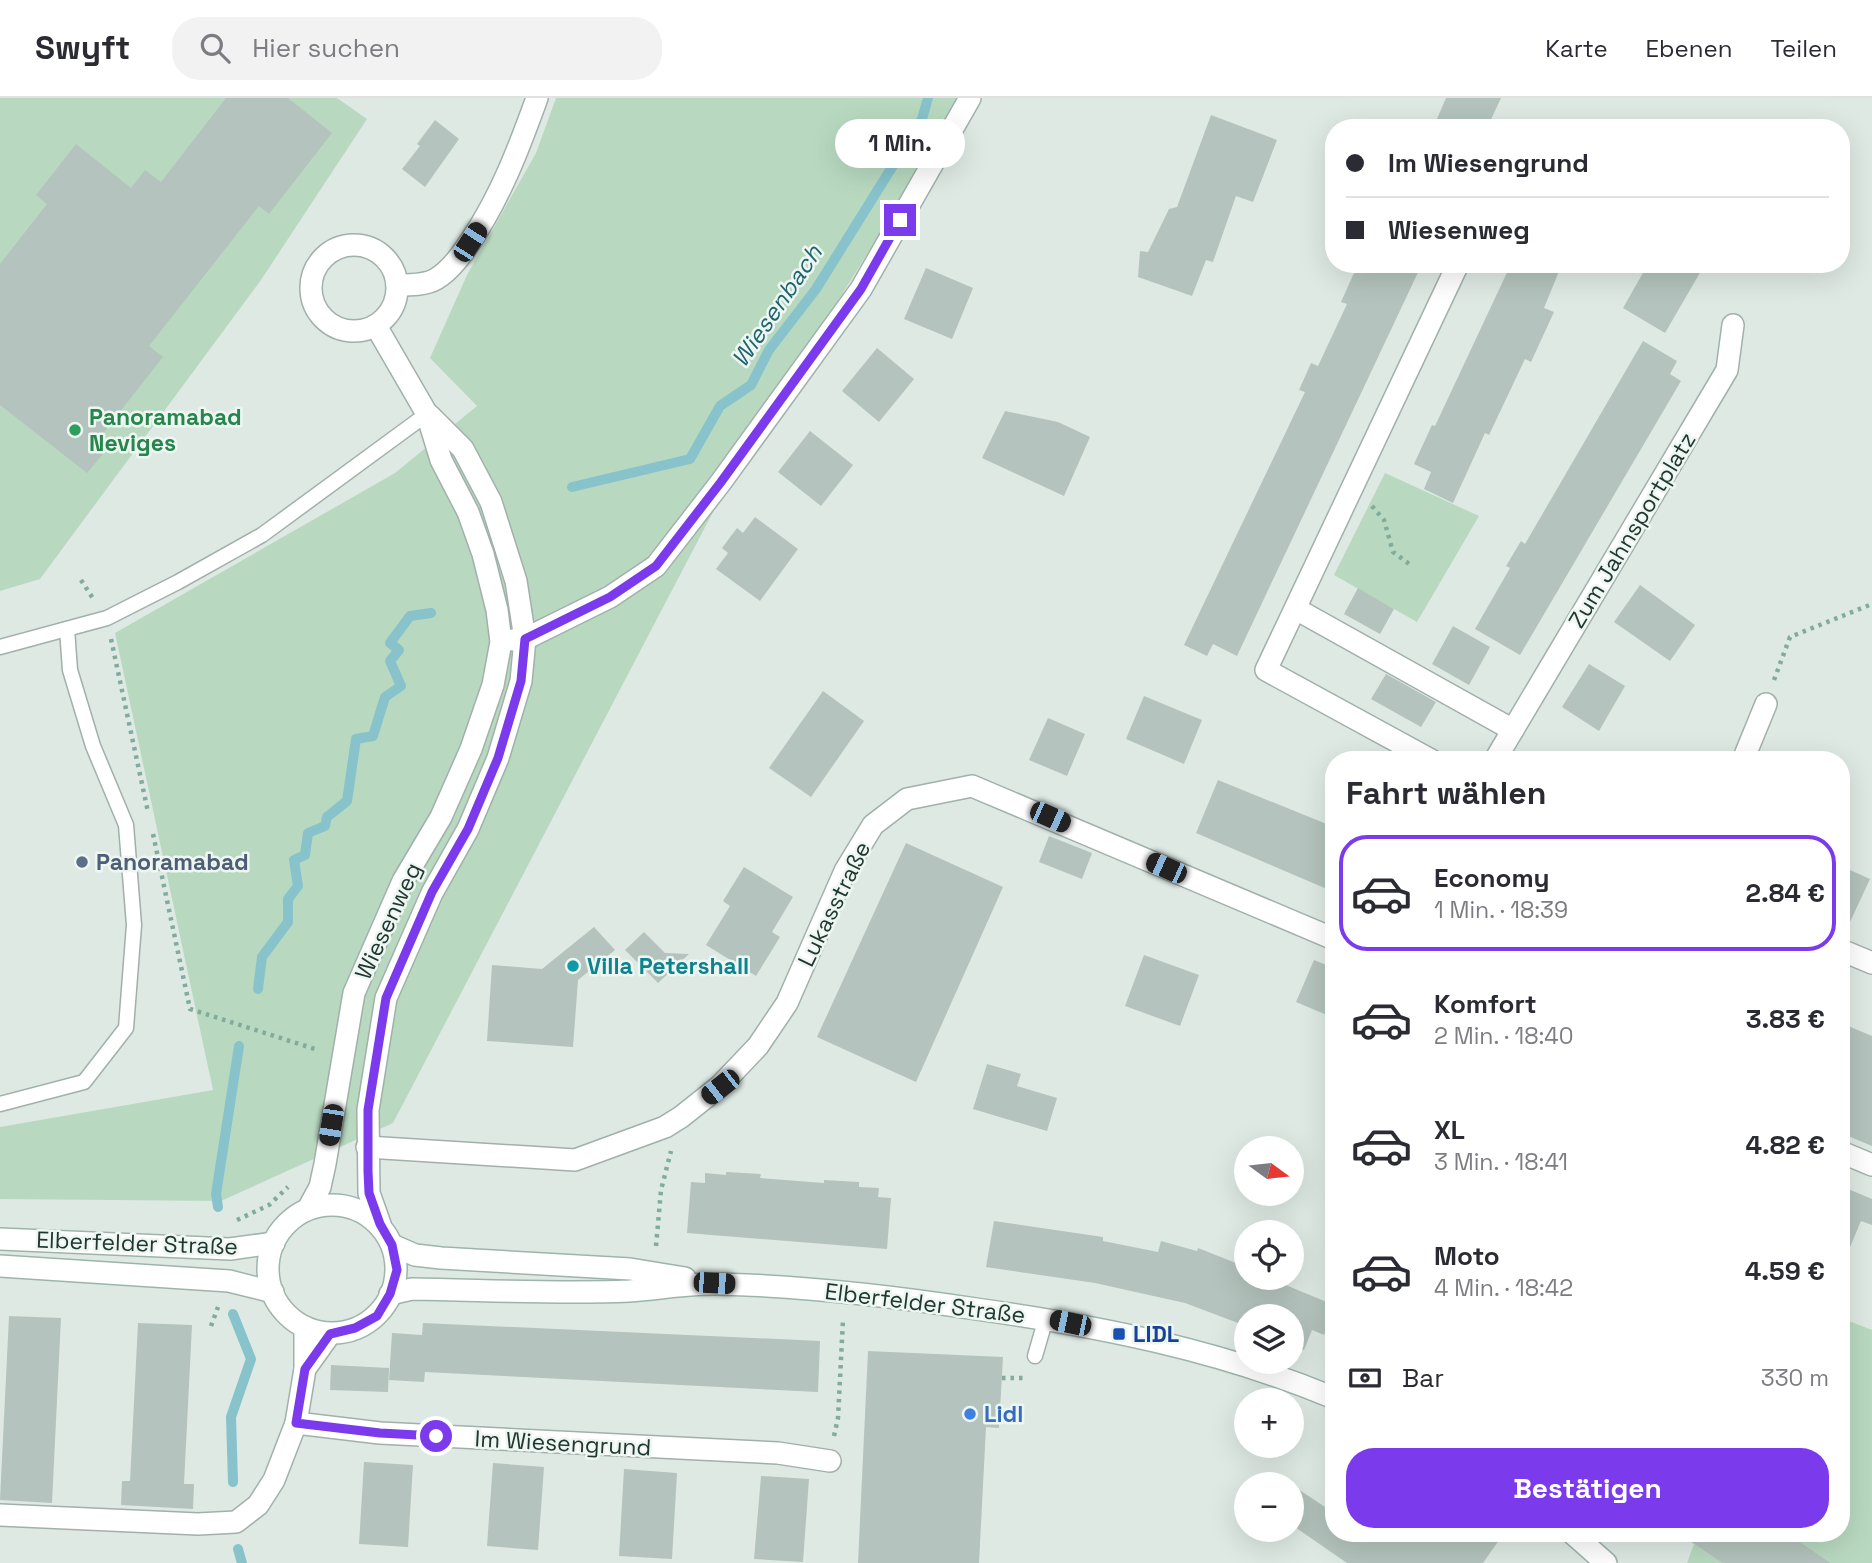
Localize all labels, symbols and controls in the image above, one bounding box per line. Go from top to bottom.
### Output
search box [172,17,662,80]
text: Swyft [35,27,130,69]
icon: search [196,29,234,67]
text: Hier suchen [252,31,400,65]
text: Karte [1545,33,1608,64]
text: Ebenen [1646,33,1732,64]
text: Teilen [1770,33,1837,64]
callout: 1 Min. [835,118,965,167]
text: 1 Min. [868,128,932,158]
text: Im Wiesengrund [1388,146,1589,180]
route end [884,204,916,236]
text: Wiesenweg [1388,213,1530,247]
car [450,219,491,265]
water label: Wiesenbach [724,238,829,373]
place label: Panoramabad Neviges [89,402,242,458]
marker: Panoramabad Neviges [67,422,83,438]
street label: Zum Jahnsportplatz [1562,427,1702,633]
text: Fahrt wählen [1346,773,1546,813]
car [1027,799,1074,835]
street label: Lukasstraße [791,836,877,972]
place label: Panoramabad [96,847,249,877]
car [1143,850,1190,886]
marker: Panoramabad [74,854,90,870]
street label: Wiesenweg [348,858,428,984]
text: Economy [1434,861,1550,895]
icon: car [1350,862,1413,925]
text: 2.84 € [1745,876,1825,910]
text: 1 Min. · 18:39 [1434,895,1568,925]
place label: Villa Petershall [587,951,749,981]
marker: Villa Petershall [565,958,581,974]
text: Komfort [1434,987,1537,1021]
icon: car [1350,988,1413,1051]
text: 3.83 € [1746,1002,1825,1036]
text: 2 Min. · 18:40 [1434,1021,1573,1051]
car [697,1066,744,1108]
car [318,1103,345,1147]
text: XL [1434,1113,1465,1147]
icon: car [1350,1114,1413,1177]
text: 4.82 € [1745,1128,1825,1162]
north arrow [1234,1136,1304,1206]
map controls [1234,1136,1304,1542]
text: 3 Min. · 18:41 [1434,1147,1568,1177]
button: locate [1234,1220,1304,1290]
street label: Elberfelder Straße [36,1224,238,1262]
text: Moto [1434,1239,1500,1273]
icon: car [1350,1240,1413,1303]
text: 4.59 € [1745,1254,1825,1288]
car [693,1271,736,1295]
text: 4 Min. · 18:42 [1434,1273,1573,1303]
street label: Elberfelder Straße [823,1276,1027,1330]
button: layers [1234,1304,1304,1374]
car [1048,1308,1093,1338]
place label: LIDL [1133,1319,1179,1349]
marker: LIDL [1111,1326,1127,1342]
icon: cash [1346,1359,1384,1397]
text: Bar [1402,1361,1444,1395]
text: 330 m [1761,1363,1829,1393]
button: + [1234,1388,1304,1458]
place label: Lidl [984,1399,1023,1429]
marker: Lidl [962,1406,978,1422]
route start [420,1420,452,1452]
street label: Im Wiesengrund [474,1423,652,1463]
button: Bestätigen [1346,1448,1829,1528]
button: − [1234,1472,1304,1542]

